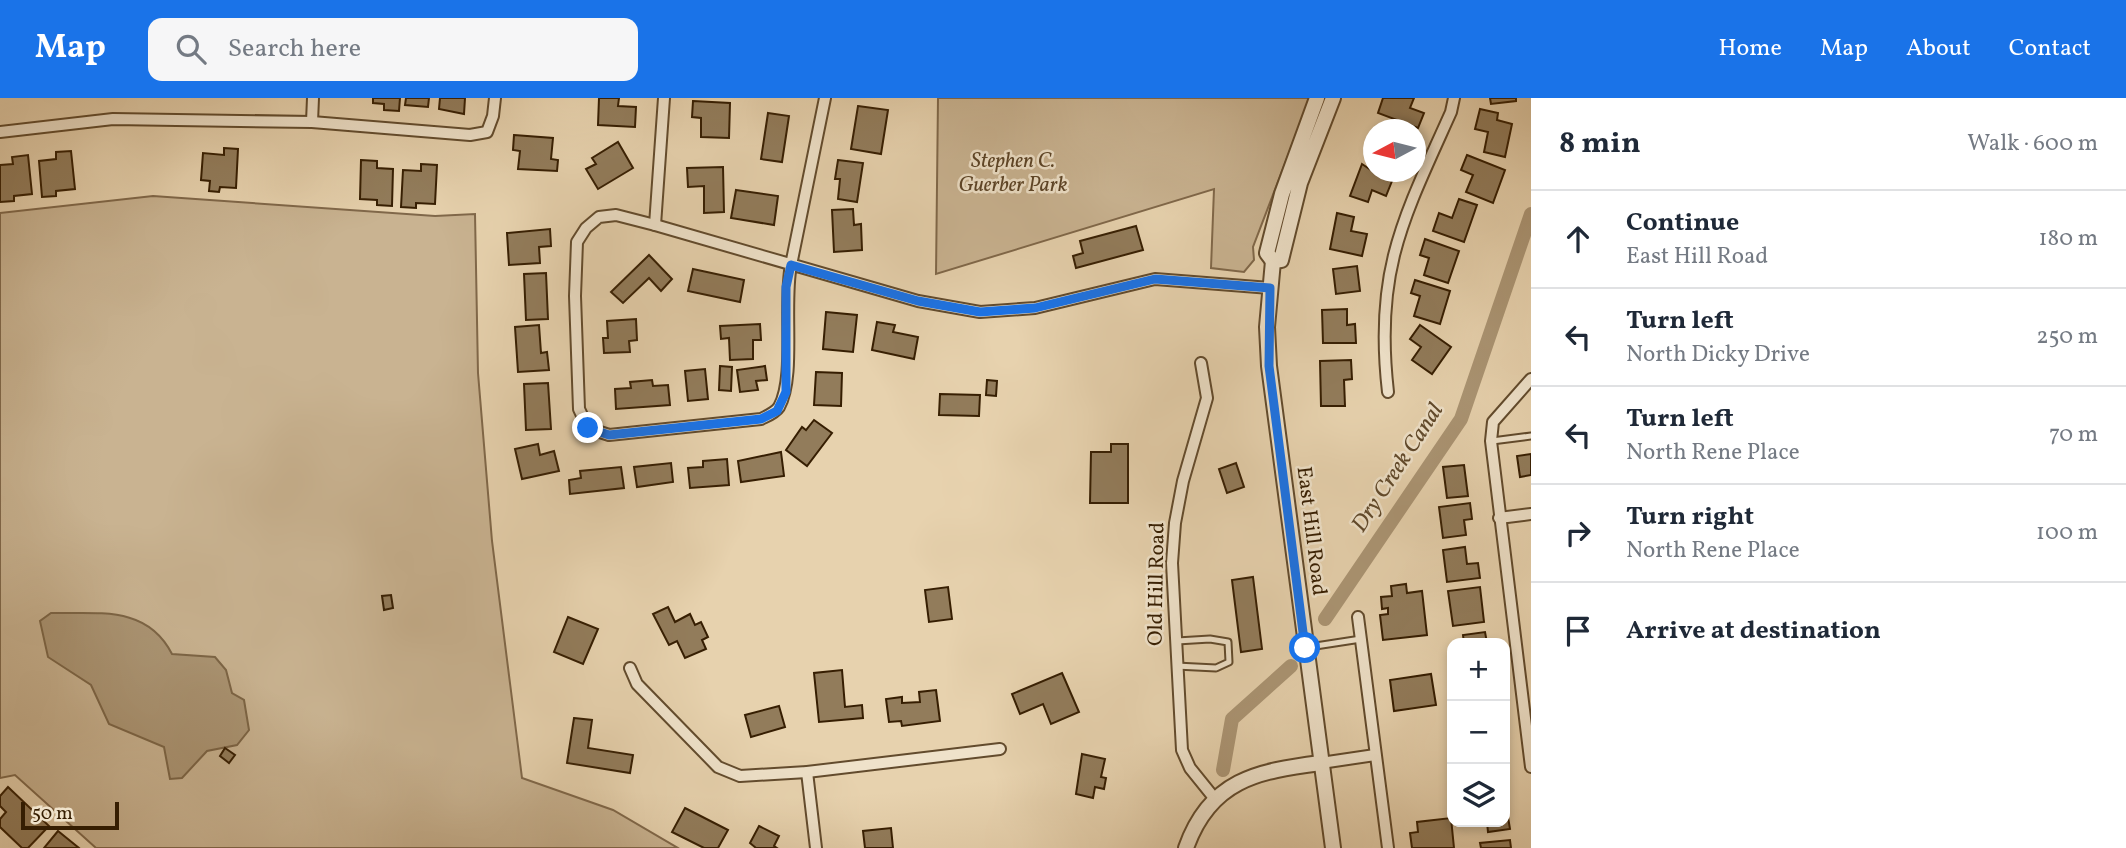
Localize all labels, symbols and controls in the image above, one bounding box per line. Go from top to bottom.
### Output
search box [148,18,638,81]
text: Map [35,26,106,72]
icon: search [172,30,210,68]
text: Search here [228,31,361,67]
text: Home [1718,32,1782,66]
text: Map [1820,32,1868,66]
text: About [1906,32,1971,66]
text: Contact [2009,32,2091,66]
north arrow [1363,119,1426,182]
text: 8 min [1559,123,1641,165]
text: Walk · 600 m [1967,128,2098,160]
park label: Stephen C. Guerber Park [959,147,1068,200]
text: Continue [1626,205,1739,241]
icon: ahead [1559,220,1597,258]
text: 180 m [2039,223,2098,255]
text: East Hill Road [1626,241,1768,273]
text: Turn left [1626,303,1734,339]
icon: left [1559,318,1597,356]
text: 250 m [2036,321,2098,353]
text: North Dicky Drive [1626,339,1810,371]
water label: Dry Creek Canal [1344,397,1452,539]
text: Turn left [1626,401,1734,437]
route end [572,412,603,443]
icon: left [1559,416,1597,454]
text: 70 m [2049,419,2098,451]
text: North Rene Place [1626,437,1800,469]
street label: East Hill Road [1289,465,1333,597]
text: Turn right [1626,499,1754,535]
icon: right [1559,514,1597,552]
text: 100 m [2036,517,2098,549]
street label: Old Hill Road [1141,522,1173,646]
text: North Rene Place [1626,535,1800,567]
icon: arrive [1559,612,1597,650]
text: Arrive at destination [1626,613,1881,649]
route start [1289,632,1320,663]
map controls [1447,638,1510,827]
button: + [1447,638,1510,701]
button: − [1447,701,1510,764]
button: layers [1447,764,1510,827]
scale bar [21,799,119,831]
text: 50 m [32,801,73,827]

